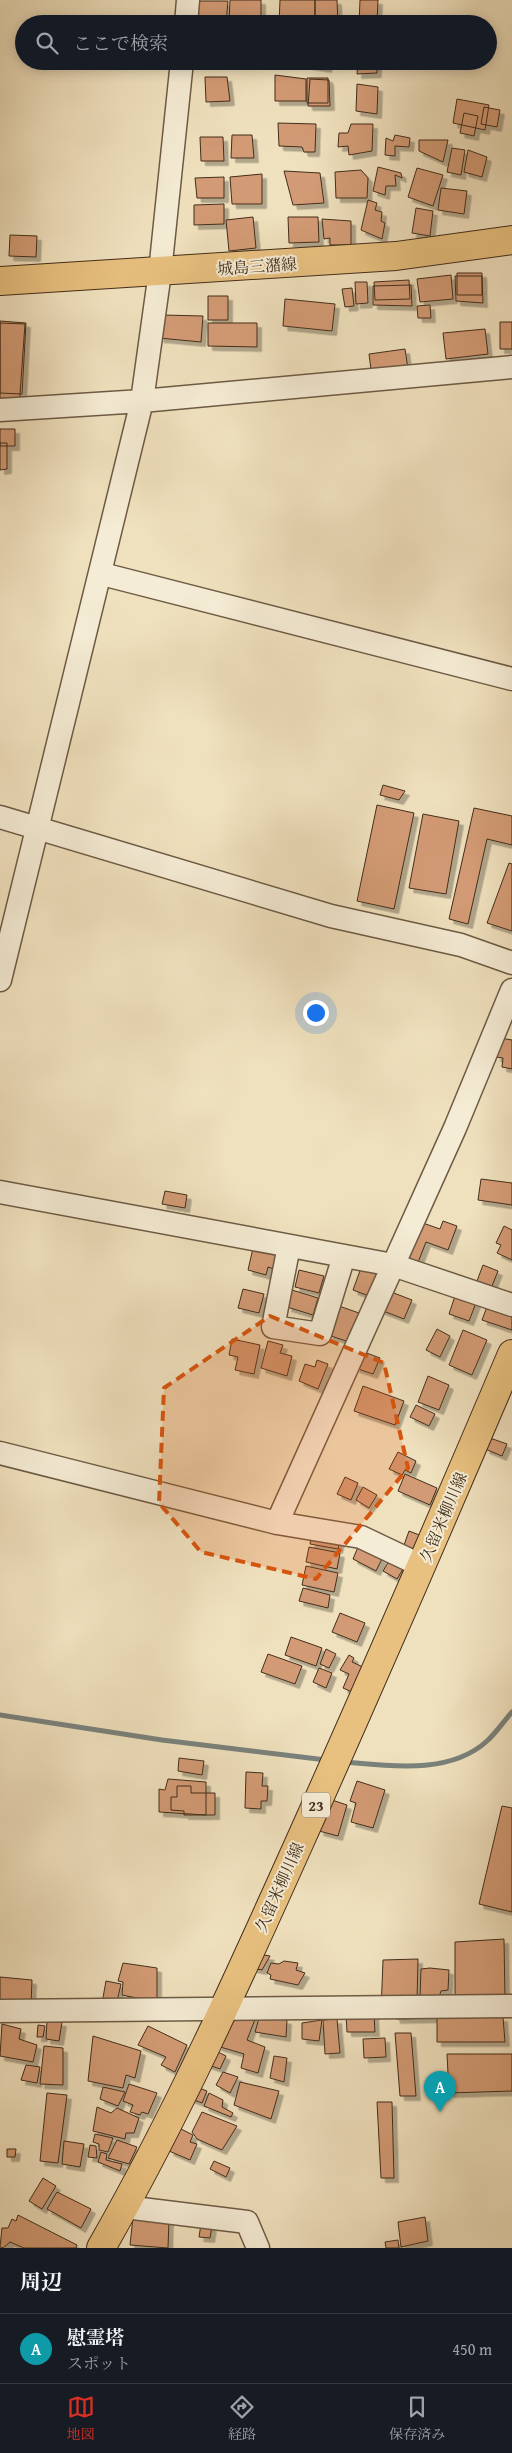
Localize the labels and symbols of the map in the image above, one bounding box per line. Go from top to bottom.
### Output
street label: 城島三潴線 [216,251,298,281]
your location [303,1000,329,1026]
street label: 久留米柳川線 [413,1468,473,1566]
road number: 23 [302,1792,330,1818]
street label: 久留米柳川線 [249,1838,309,1936]
pin: A [424,2071,456,2112]

